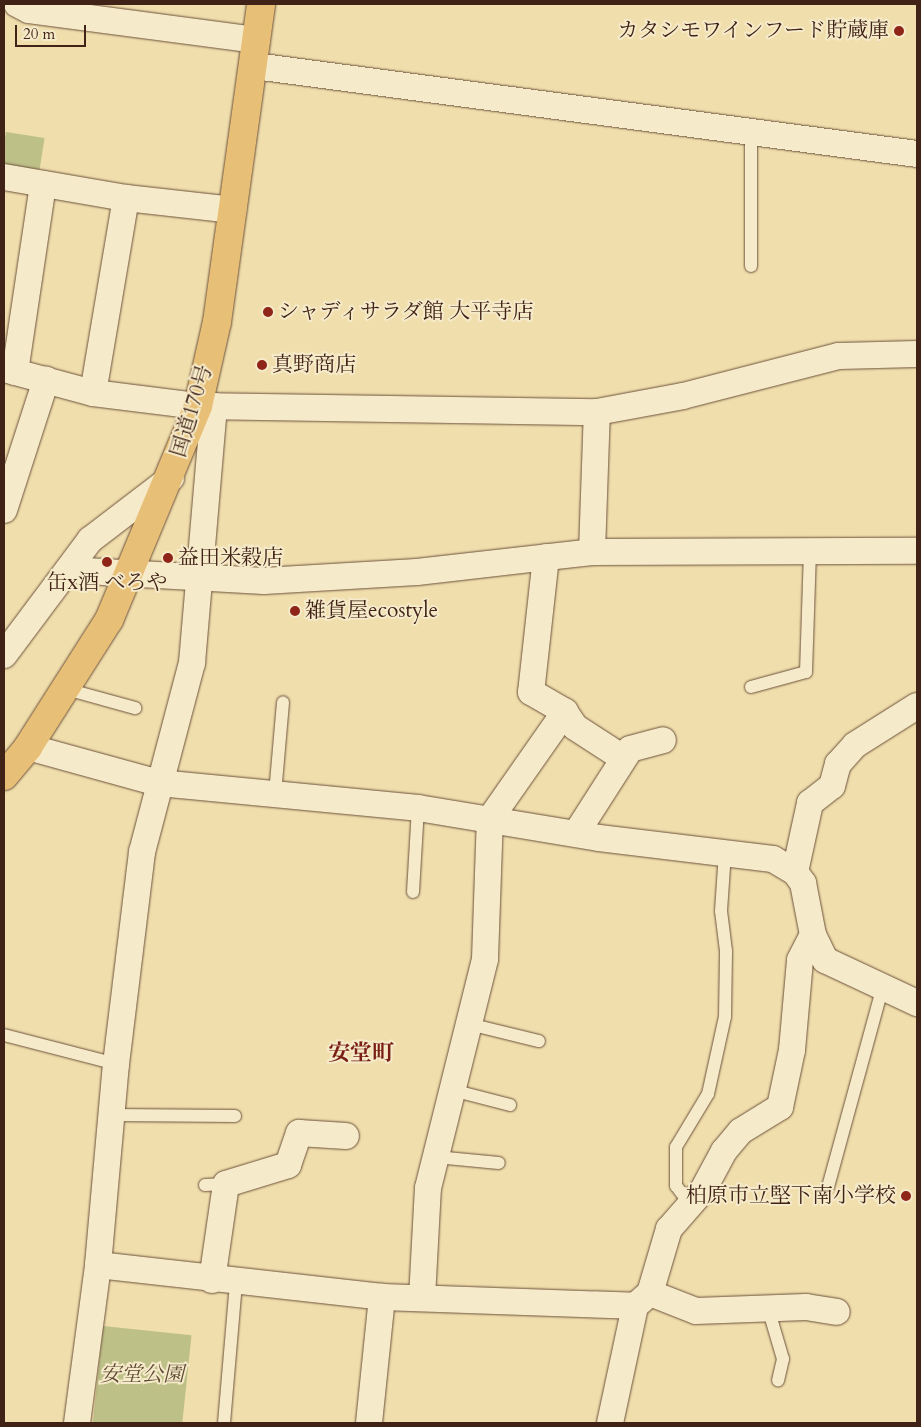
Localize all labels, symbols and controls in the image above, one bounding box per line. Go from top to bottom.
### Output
scale bar [18,15,89,47]
place label: カタシモワインフード貯蔵庫 [617,18,889,44]
text: 20 m [23,24,55,44]
marker: カタシモワインフード貯蔵庫 [893,25,905,37]
place label: シャディサラダ館 大平寺店 [278,299,536,325]
marker: シャディサラダ館 大平寺店 [262,306,274,318]
place label: 真野商店 [272,352,356,378]
marker: 真野商店 [256,359,268,371]
street label: 国道170号 [166,362,218,460]
place label: 益田米穀店 [178,545,283,571]
marker: 益田米穀店 [162,552,174,564]
marker: 缶x酒 べろや [101,556,113,568]
place label: 缶x酒 べろや [46,570,168,596]
place label: 雑貨屋ecostyle [305,598,438,624]
marker: 雑貨屋ecostyle [289,605,301,617]
district label: 安堂町 [328,1041,394,1067]
place label: 柏原市立堅下南小学校 [686,1183,896,1209]
marker: 柏原市立堅下南小学校 [900,1190,912,1202]
park label: 安堂公園 [100,1362,184,1388]

